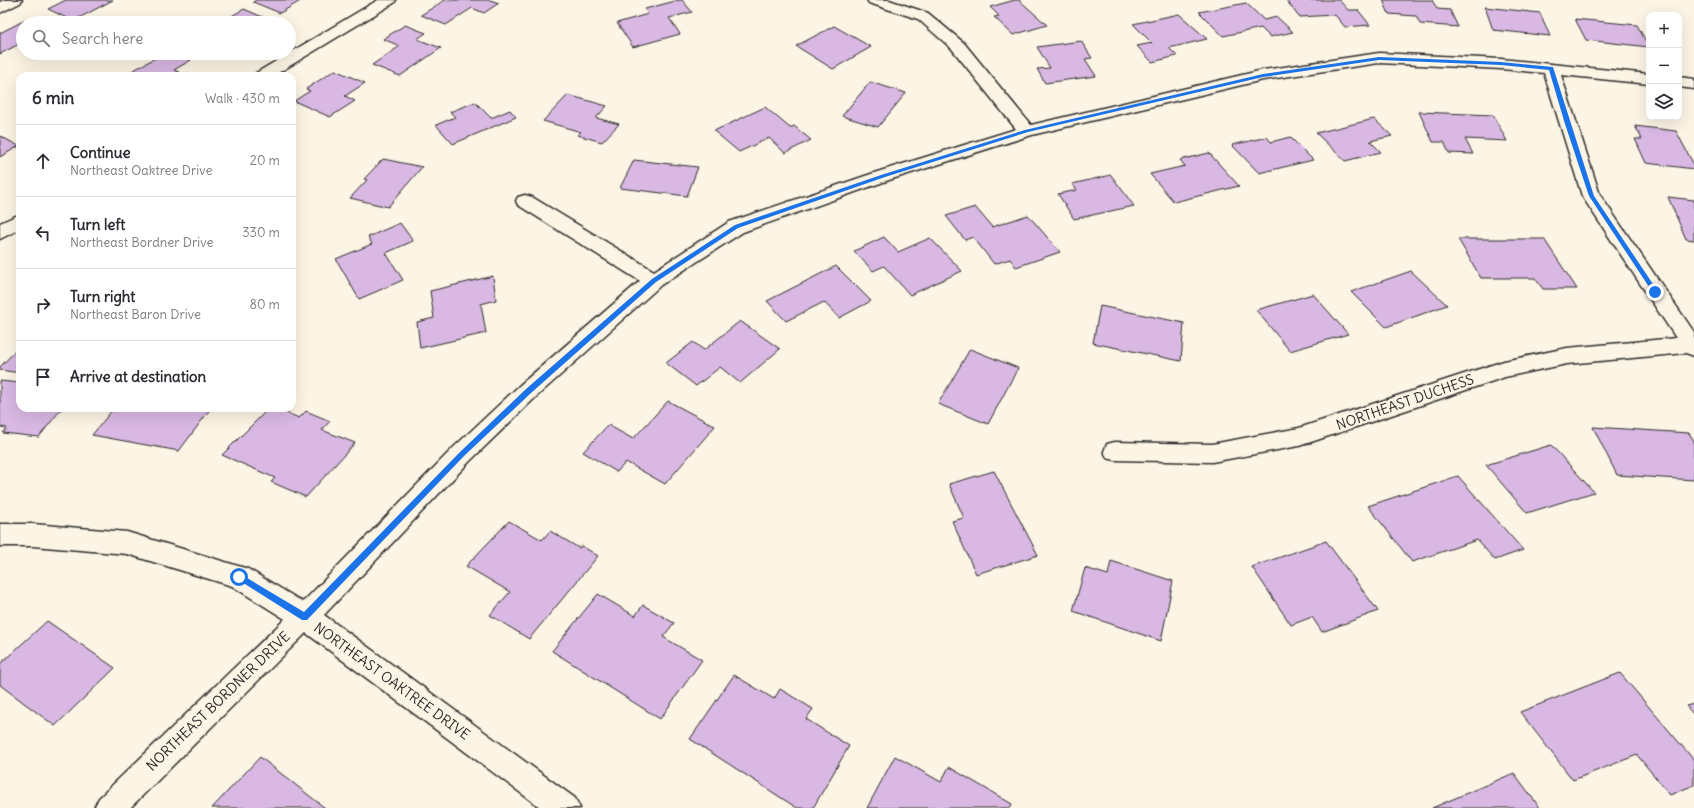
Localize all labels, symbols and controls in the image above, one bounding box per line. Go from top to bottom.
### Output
map controls [1646,12,1682,120]
button: + [1646,12,1682,48]
search box [16,16,296,60]
icon: search [30,27,52,49]
text: Search here [62,29,143,48]
button: − [1646,48,1682,84]
button: layers [1646,84,1682,120]
text: 6 min [32,87,74,109]
text: Walk · 430 m [205,90,280,107]
text: Continue [70,143,131,162]
icon: ahead [32,150,54,172]
text: 20 m [250,152,280,169]
text: Northeast Oaktree Drive [70,162,212,179]
text: Turn left [70,215,125,234]
icon: left [32,222,54,244]
text: 330 m [242,224,280,241]
text: Northeast Bordner Drive [70,234,213,251]
route end [1646,283,1664,301]
text: Turn right [70,287,135,306]
icon: right [32,294,54,316]
text: 80 m [249,296,280,313]
text: Northeast Baron Drive [70,306,201,323]
icon: arrive [32,366,54,388]
text: Arrive at destination [70,367,206,386]
street label: NORTHEAST DUCHESS [1334,370,1476,434]
route start [230,568,248,586]
street label: NORTHEAST OAKTREE DRIVE [310,618,474,744]
street label: NORTHEAST BORDNER DRIVE [142,627,294,775]

